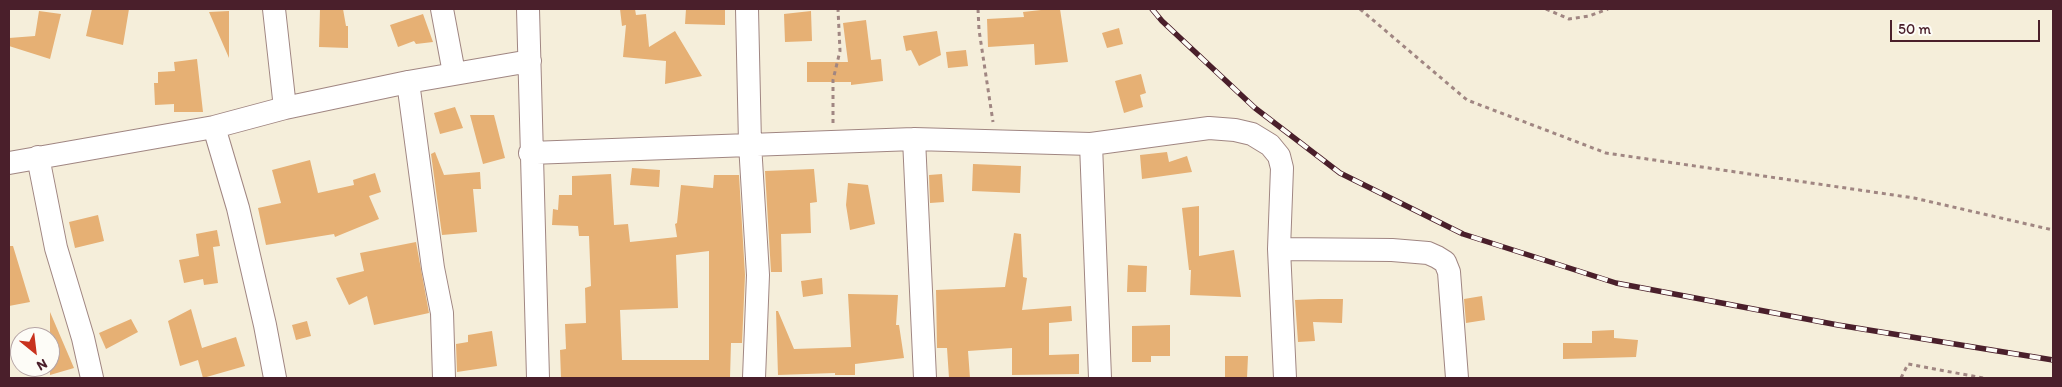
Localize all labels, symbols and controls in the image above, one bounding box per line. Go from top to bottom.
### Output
scale bar [1892,10,2042,42]
text: 50 m [1898,20,1931,38]
north arrow [10,327,60,377]
text: N [34,355,50,374]

